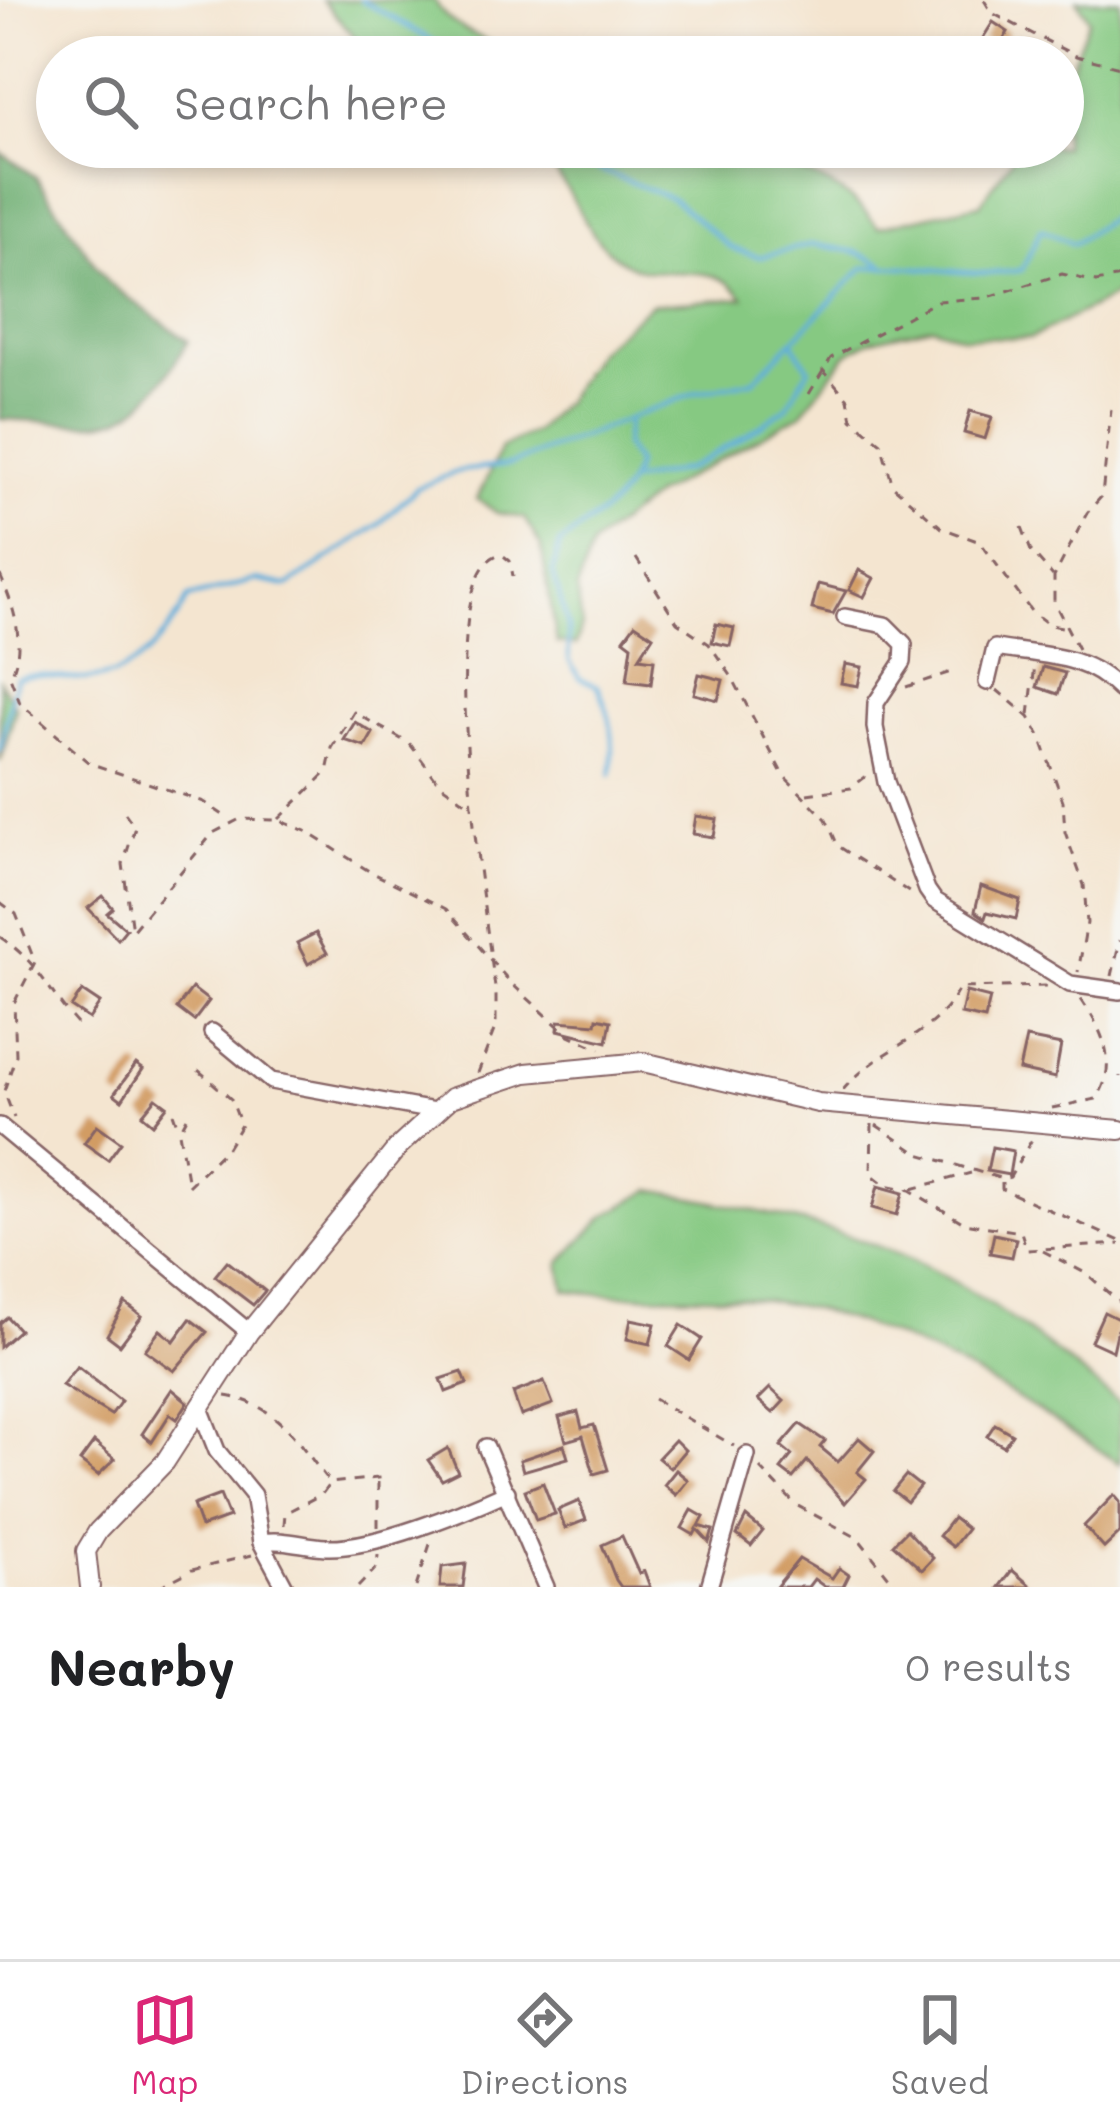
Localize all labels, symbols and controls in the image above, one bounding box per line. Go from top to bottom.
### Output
search box [36,36,1084,168]
icon: search [78,69,144,135]
text: Search here [174,73,448,131]
text: Nearby [48,1632,235,1699]
text: 0 results [906,1640,1072,1691]
tab: Map [131,1987,198,2102]
tab: Directions [461,1987,628,2102]
tab: Saved [891,1987,989,2102]

